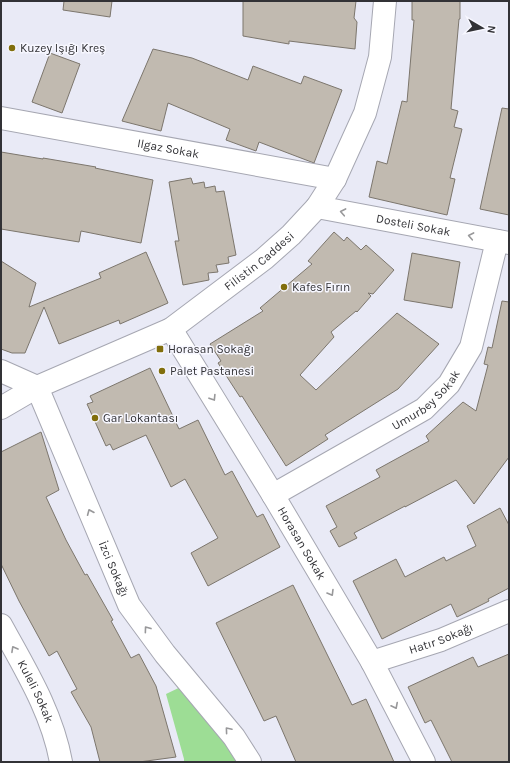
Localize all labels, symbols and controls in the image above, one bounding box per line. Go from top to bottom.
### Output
north arrow [462,8,502,48]
text: N [484,25,498,34]
place label: Kuzey Işığı Kreş [20,41,105,55]
marker: Kuzey Işığı Kreş [7,43,17,53]
street label: Ilgaz Sokak [136,136,201,161]
one-way arrow [340,208,346,217]
street label: Dosteli Sokak [375,211,452,239]
street label: Filistin Caddesi [222,229,297,293]
one-way arrow [468,232,474,240]
place label: Kafes Fırın [292,280,350,294]
marker: Kafes Fırın [279,282,289,292]
place label: Horasan Sokağı [168,342,254,356]
marker: Horasan Sokağı [155,344,165,354]
place label: Palet Pastanesi [170,364,254,378]
marker: Palet Pastanesi [157,366,167,376]
street label: Umurbey Sokak [389,367,463,433]
one-way arrow [209,394,216,401]
place label: Gar Lokantası [103,411,178,425]
marker: Gar Lokantası [90,413,100,423]
street label: Horasan Sokak [275,504,329,583]
one-way arrow [87,509,95,517]
street label: İzci Sokağı [96,539,132,599]
one-way arrow [327,589,334,596]
street label: Hatır Sokağı [407,620,475,657]
one-way arrow [145,626,152,633]
one-way arrow [12,646,19,653]
street label: Kuleli Sokak [15,658,57,725]
one-way arrow [390,702,398,710]
one-way arrow [226,727,233,734]

